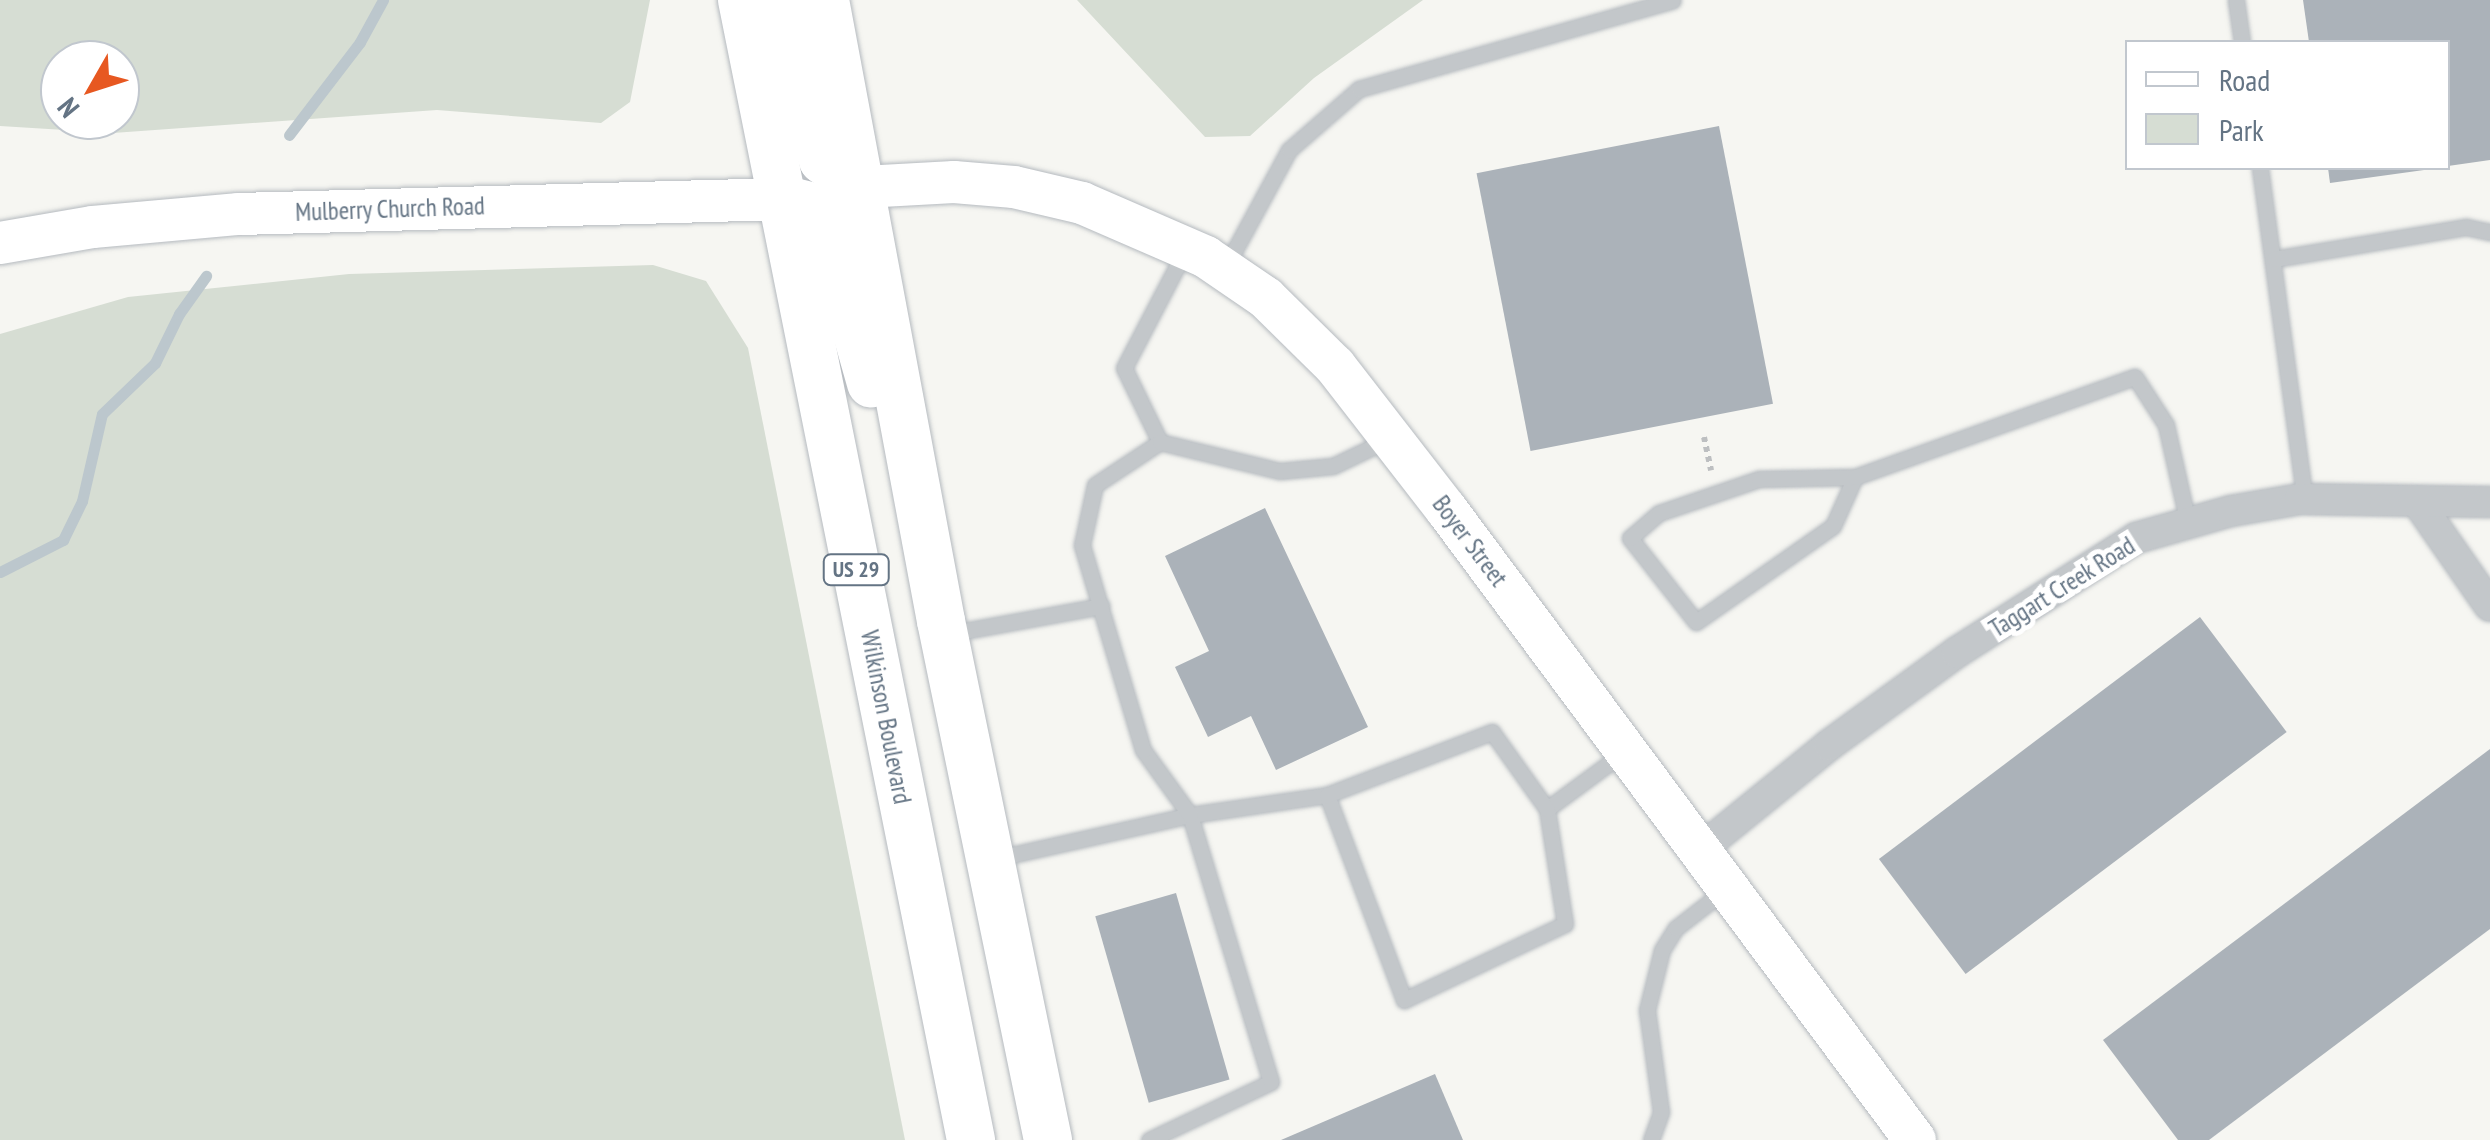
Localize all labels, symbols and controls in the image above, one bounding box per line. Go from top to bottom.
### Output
north arrow [40,40,140,140]
legend [2125,40,2450,170]
text: Road [2219,60,2270,99]
text: N [49,90,87,125]
text: Park [2219,110,2264,149]
street label: Mulberry Church Road [294,191,486,227]
street label: Boyer Street [1426,490,1514,592]
street label: Taggart Creek Road [1984,530,2140,644]
road number: US 29 [821,553,891,587]
street label: Wilkinson Boulevard [854,628,918,806]

